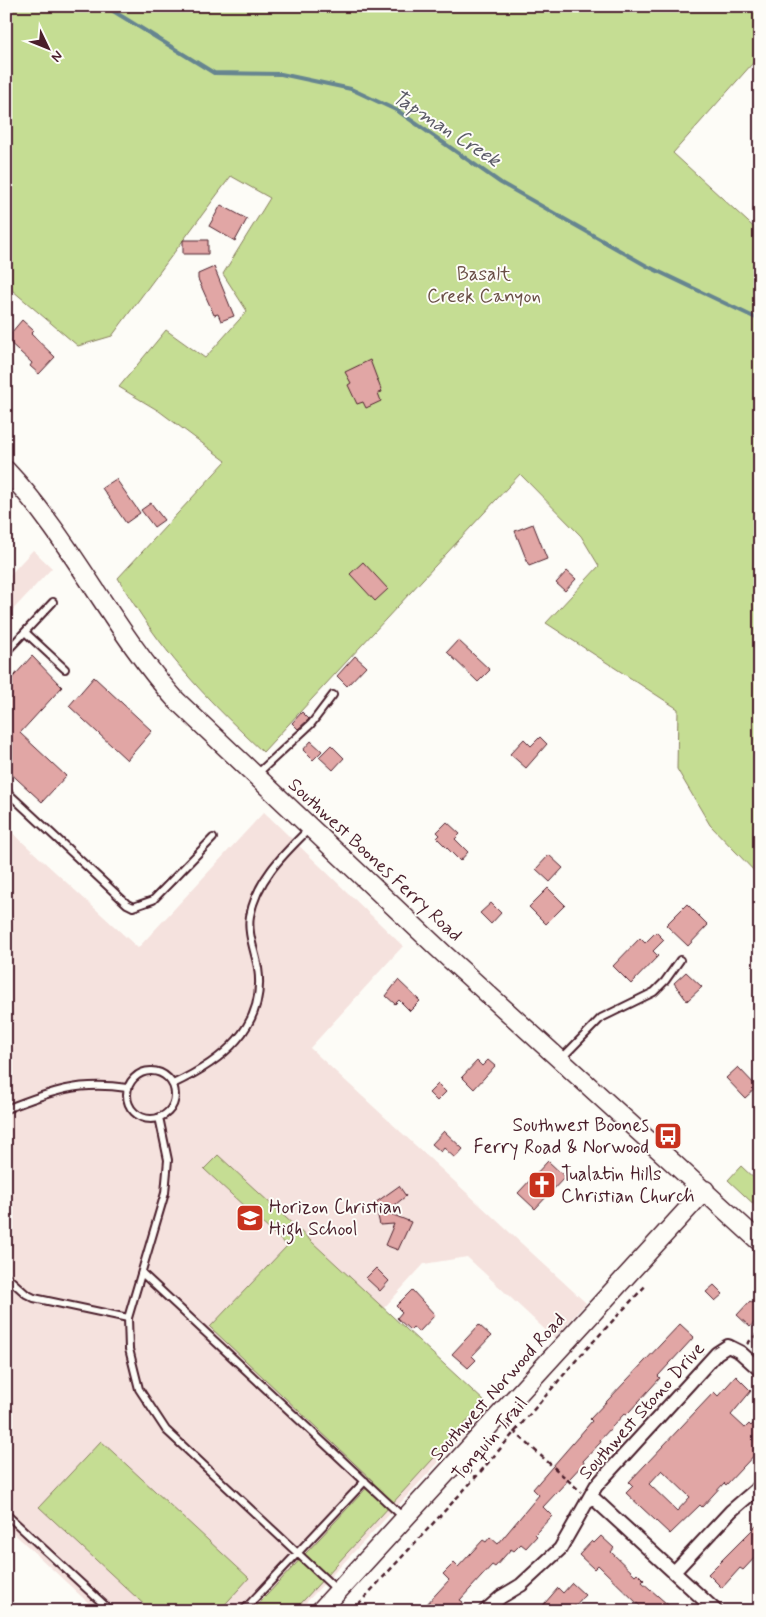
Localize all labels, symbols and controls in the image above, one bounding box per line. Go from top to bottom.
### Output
north arrow [22,22,72,72]
text: N [47,47,67,66]
water label: Tapman Creek [387,84,507,175]
park label: Basalt Creek Canyon [427,262,541,309]
street label: Southwest Boones Ferry Road [282,773,468,948]
place label: Southwest Boones Ferry Road & Norwood [473,1113,649,1161]
bus stop icon: Southwest Boones Ferry Road & Norwood [653,1121,683,1151]
place label: Tualatin Hills Christian Church [561,1162,695,1209]
church icon: Tualatin Hills Christian Church [527,1170,557,1200]
place label: Horizon Christian High School [269,1195,401,1245]
school or university icon: Horizon Christian High School [235,1203,265,1233]
street label: Southwest Norwood Road [425,1307,571,1467]
street label: Southwest Stono Drive [573,1337,711,1485]
street label: Tonquin Trail [447,1392,533,1486]

